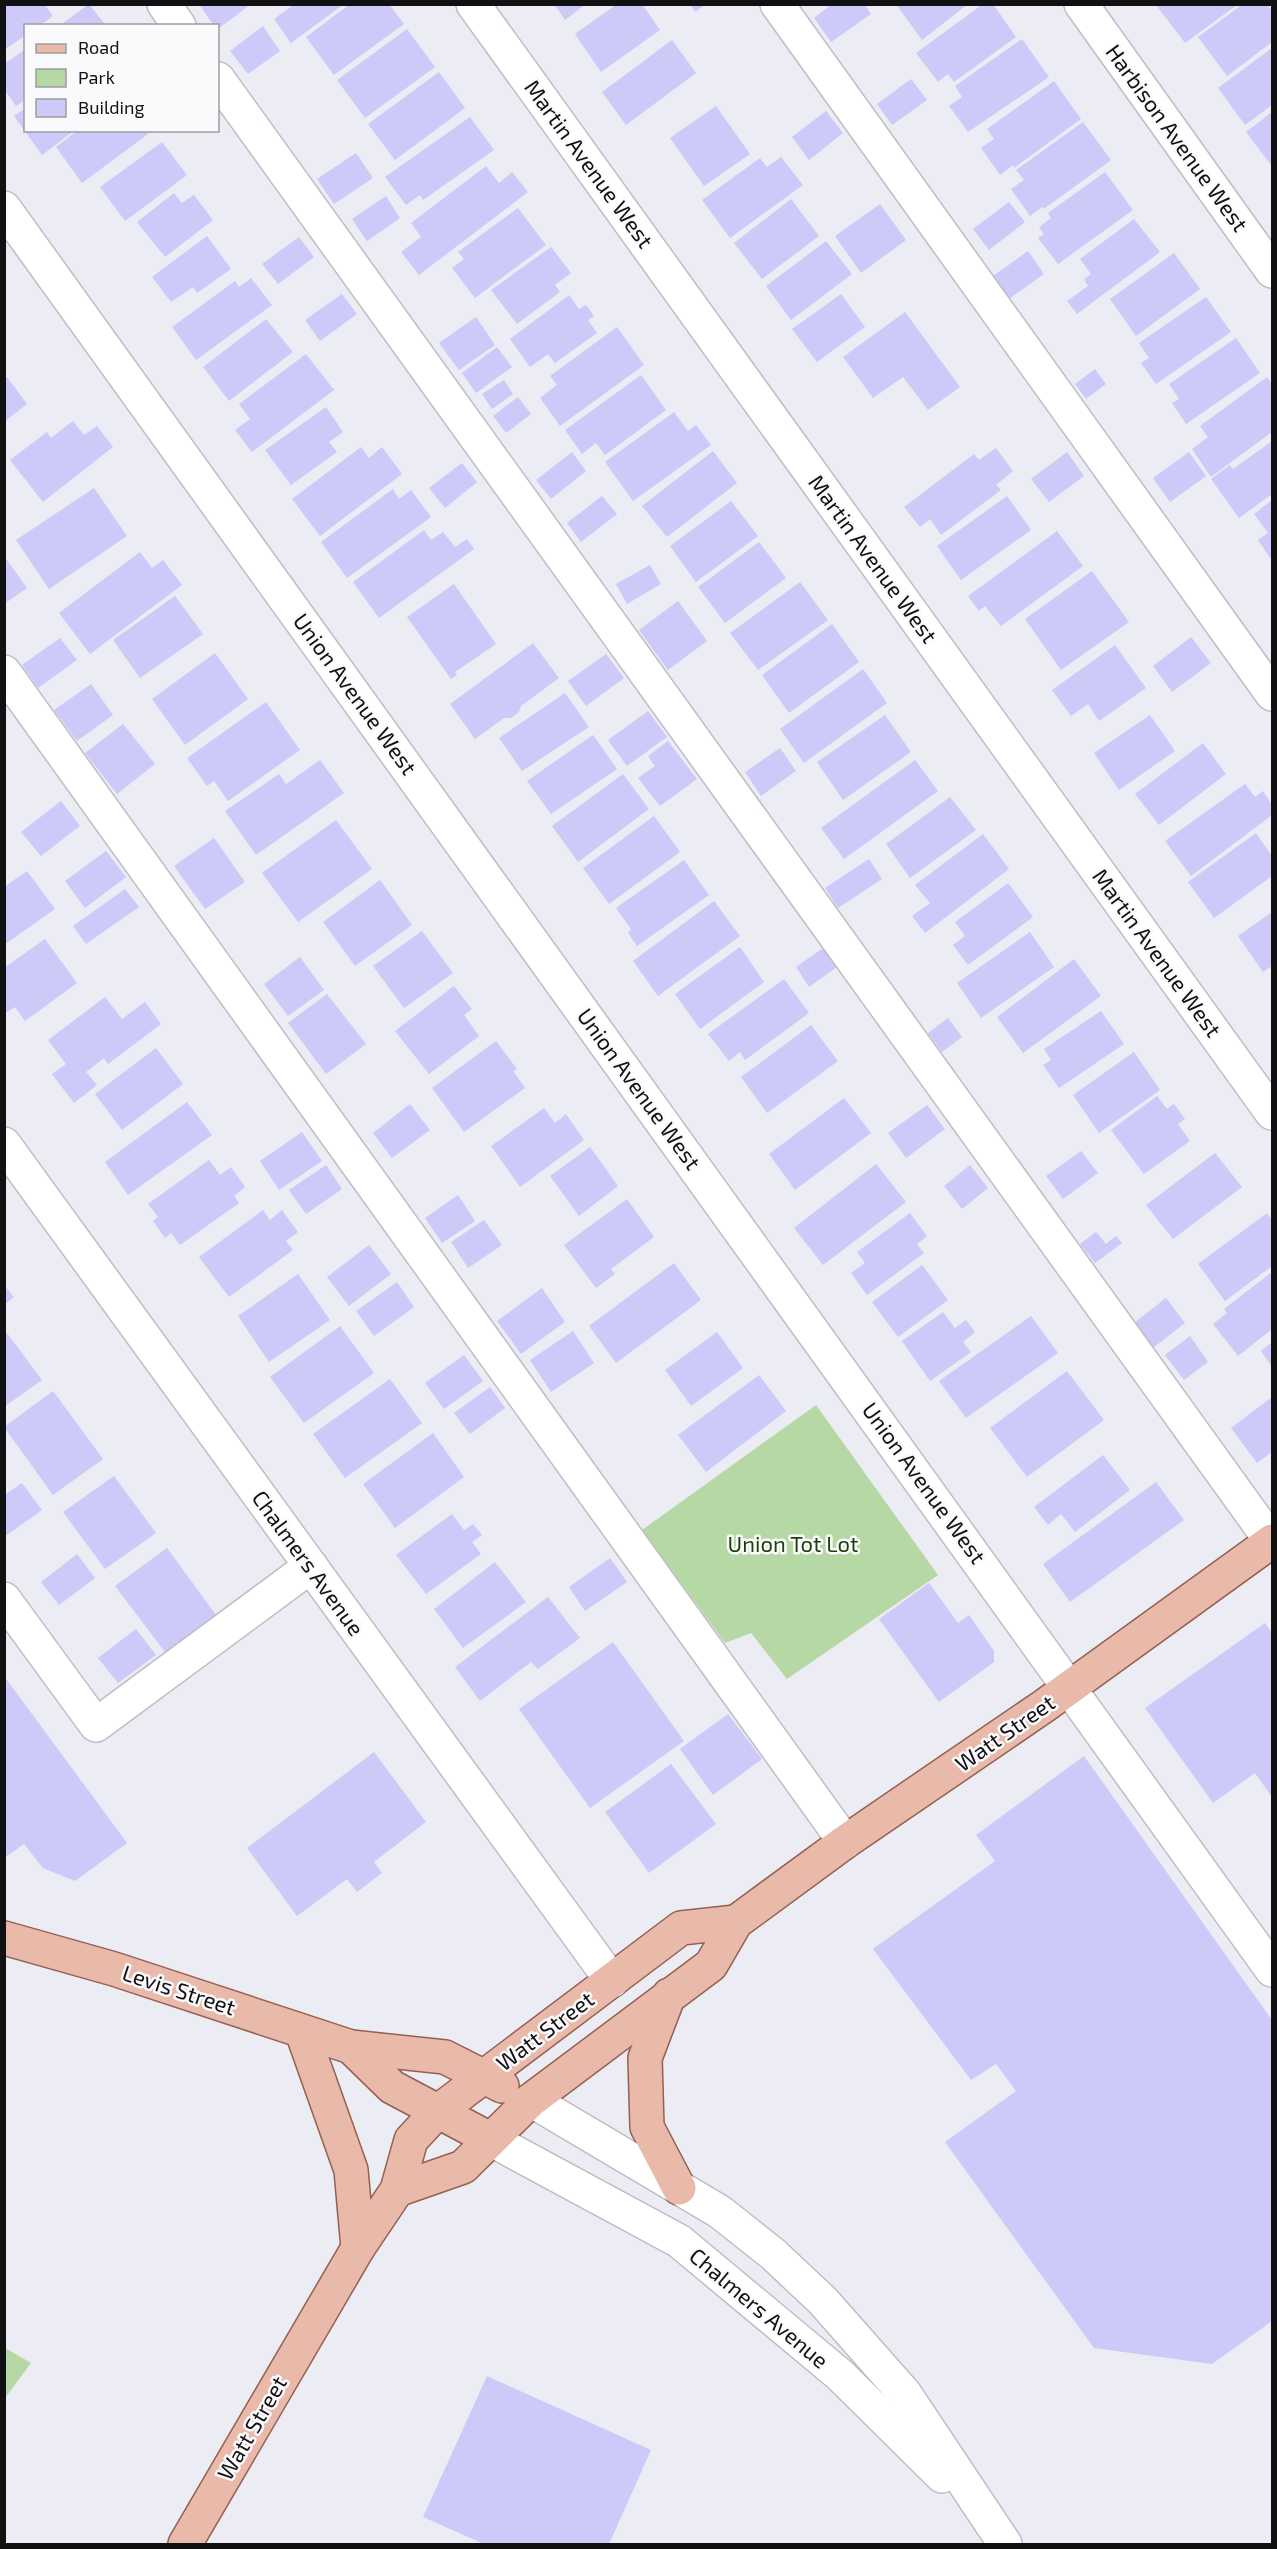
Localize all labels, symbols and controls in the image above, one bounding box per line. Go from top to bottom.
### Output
legend [24,24,219,132]
text: Road [78,36,119,58]
street label: Harbison Avenue West [1101,39,1254,236]
text: Park [78,66,115,88]
street label: Martin Avenue West [520,74,660,253]
text: Building [78,96,145,118]
street label: Martin Avenue West [804,469,944,648]
street label: Union Avenue West [289,608,423,779]
street label: Martin Avenue West [1088,863,1228,1042]
street label: Union Avenue West [573,1003,707,1174]
street label: Union Avenue West [858,1397,992,1568]
street label: Chalmers Avenue [247,1485,370,1640]
park label: Union Tot Lot [728,1530,858,1556]
street label: Watt Street [950,1688,1059,1776]
street label: Levis Street [119,1959,239,2020]
street label: Watt Street [490,1985,598,2075]
street label: Chalmers Avenue [685,2242,834,2373]
street label: Watt Street [211,2371,291,2484]

